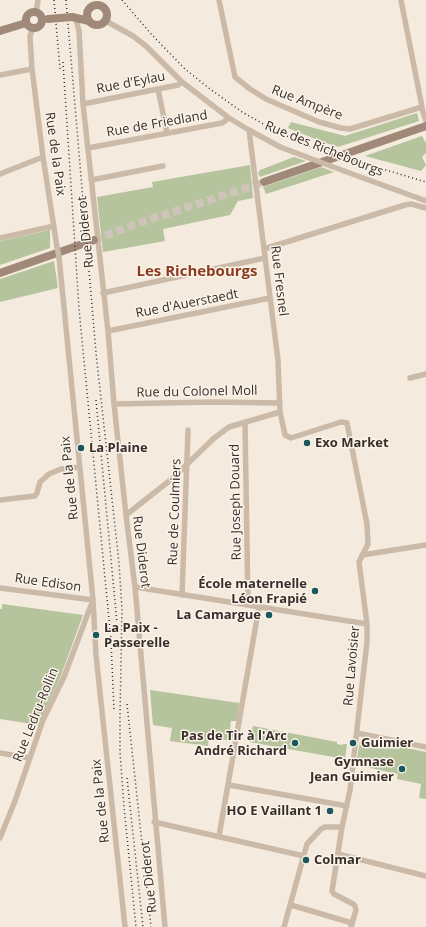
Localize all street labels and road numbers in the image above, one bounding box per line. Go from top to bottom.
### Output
street label: Rue d'Eylau [95,69,167,97]
street label: Rue Ampère [269,82,345,124]
street label: Rue de Friedland [105,107,209,141]
street label: Rue de la Paix [41,111,69,197]
street label: Rue des Richebourgs [262,118,386,180]
street label: Rue Diderot [74,195,98,269]
street label: Rue Fresnel [267,245,291,317]
street label: Rue d'Auerstaedt [134,286,240,322]
street label: Rue du Colonel Moll [136,383,258,401]
street label: Rue de la Paix [58,435,82,521]
street label: Rue Joseph Douard [227,444,245,560]
street label: Rue de Coulmiers [165,458,185,566]
street label: Rue Diderot [129,515,153,589]
street label: Rue Edison [14,571,82,595]
street label: Rue Lavoisier [341,625,363,707]
street label: Rue Ledru-Rollin [10,666,62,764]
street label: Rue de la Paix [89,758,113,844]
street label: Rue Diderot [137,840,161,914]

